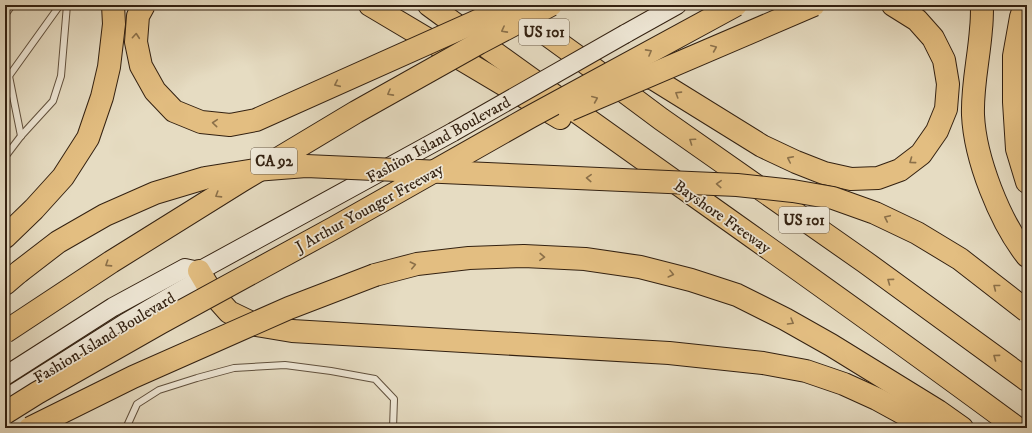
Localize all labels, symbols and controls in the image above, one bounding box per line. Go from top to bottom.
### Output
road number: US 101 [519,19,569,45]
one-way arrow [501,25,508,32]
one-way arrow [132,33,141,39]
one-way arrow [711,44,718,52]
one-way arrow [645,49,652,57]
one-way arrow [333,79,341,87]
one-way arrow [387,88,394,95]
one-way arrow [675,91,682,99]
street label: Fashion Island Boulevard [363,92,514,188]
one-way arrow [590,96,598,104]
one-way arrow [212,119,218,128]
one-way arrow [690,139,697,146]
road number: CA 92 [251,148,297,174]
one-way arrow [787,156,794,164]
one-way arrow [910,156,917,163]
street label: J Arthur Younger Freeway [290,159,447,258]
one-way arrow [586,174,592,183]
street label: Bayshore Freeway [670,176,775,258]
one-way arrow [716,180,722,189]
one-way arrow [215,191,222,198]
road number: US 101 [779,207,829,233]
one-way arrow [883,215,891,223]
one-way arrow [539,253,545,261]
one-way arrow [105,260,112,267]
one-way arrow [410,262,416,270]
one-way arrow [667,270,674,278]
one-way arrow [888,278,895,285]
one-way arrow [994,285,1001,292]
street label: Fashion Island Boulevard [30,288,179,388]
one-way arrow [787,317,794,325]
one-way arrow [993,354,1000,361]

